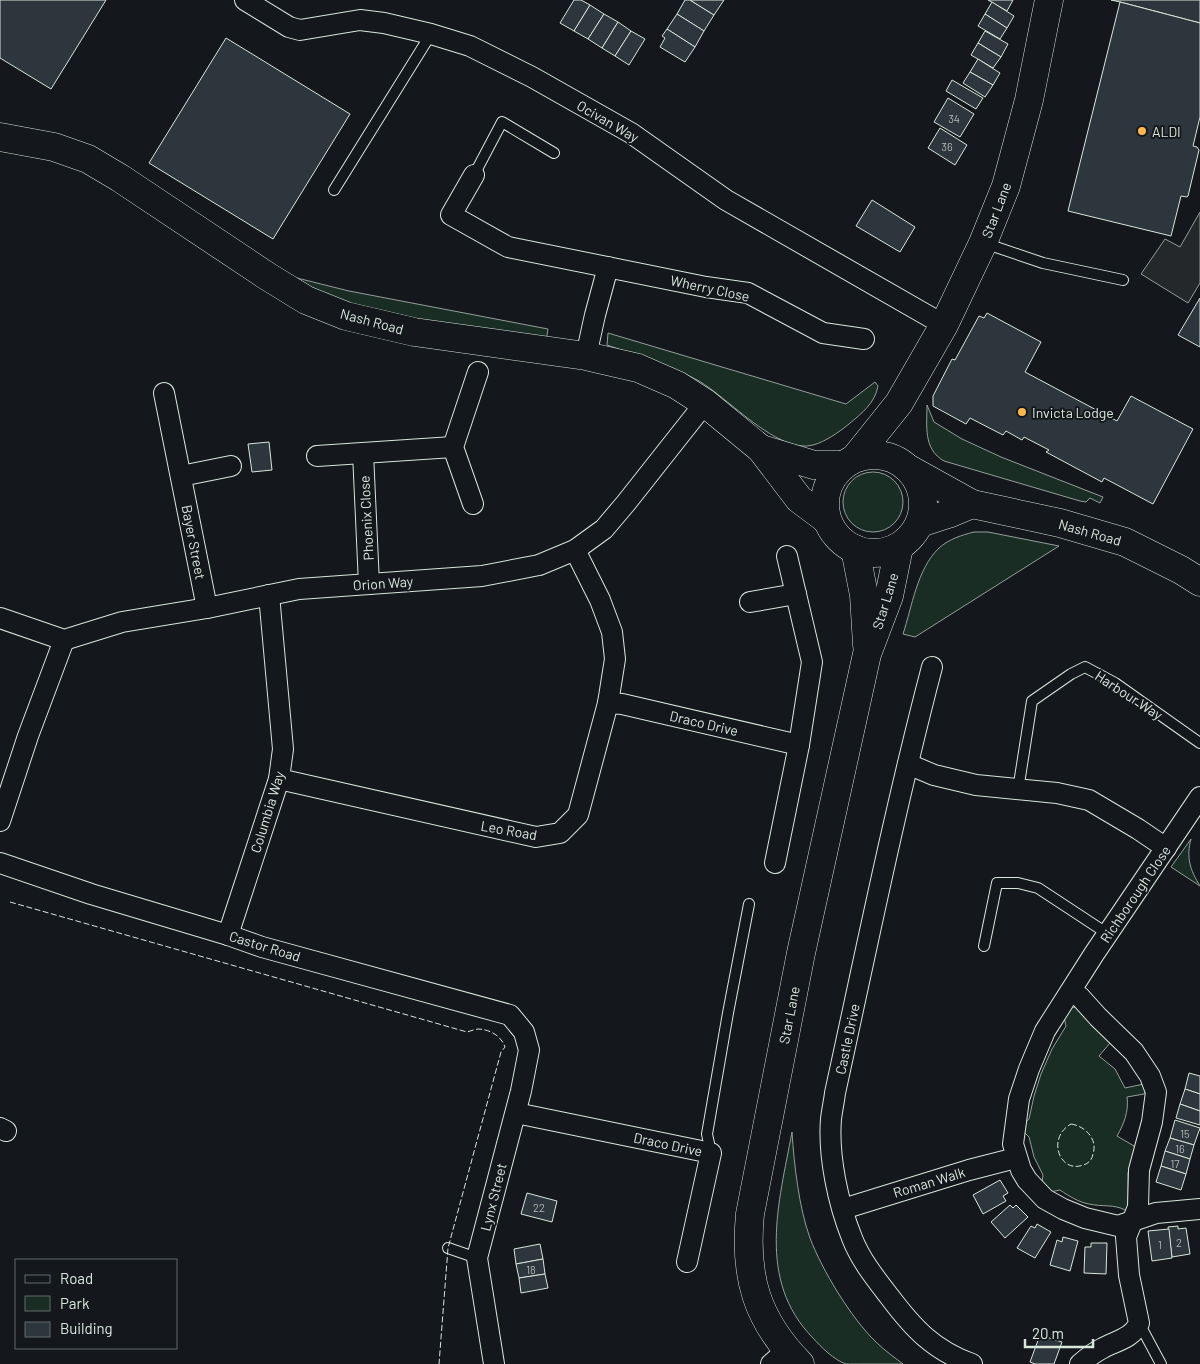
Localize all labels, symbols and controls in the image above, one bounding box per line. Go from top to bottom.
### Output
street label: Ocivan Way [574,96,642,146]
house number: 34 [948,112,960,125]
place label: ALDI [1152,123,1181,140]
marker: ALDI [1136,125,1148,137]
house number: 36 [941,140,953,153]
street label: Star Lane [978,180,1014,240]
street label: Wherry Close [669,271,751,305]
street label: Nash Road [339,304,405,338]
place label: Invicta Lodge [1032,404,1114,421]
marker: Invicta Lodge [1016,406,1028,418]
street label: Phoenix Close [355,475,377,561]
street label: Bayer Street [178,503,210,581]
street label: Nash Road [1057,515,1123,549]
street label: Star Lane [868,571,902,631]
street label: Orion Way [352,572,414,594]
street label: Harbour Way [1092,667,1166,723]
street label: Draco Drive [668,707,740,739]
street label: Columbia Way [246,768,288,855]
street label: Leo Road [480,817,538,843]
street label: Richborough Close [1096,842,1174,946]
street label: Castor Road [227,927,303,965]
street label: Star Lane [775,985,803,1045]
street label: Castle Drive [831,1002,863,1076]
house number: 15 [1180,1127,1190,1140]
street label: Draco Drive [632,1128,704,1160]
house number: 16 [1175,1142,1185,1155]
house number: 17 [1170,1157,1180,1170]
street label: Lynx Street [476,1161,510,1233]
street label: Roman Walk [891,1163,967,1201]
house number: 22 [533,1201,545,1214]
house number: 2 [1176,1236,1182,1249]
house number: 1 [1158,1238,1162,1251]
legend [15,1259,178,1349]
house number: 18 [526,1263,536,1276]
text: Road [60,1269,93,1287]
text: Park [60,1294,90,1312]
scale bar [1025,1316,1092,1348]
text: Building [60,1319,113,1337]
text: 20 m [1032,1324,1064,1342]

